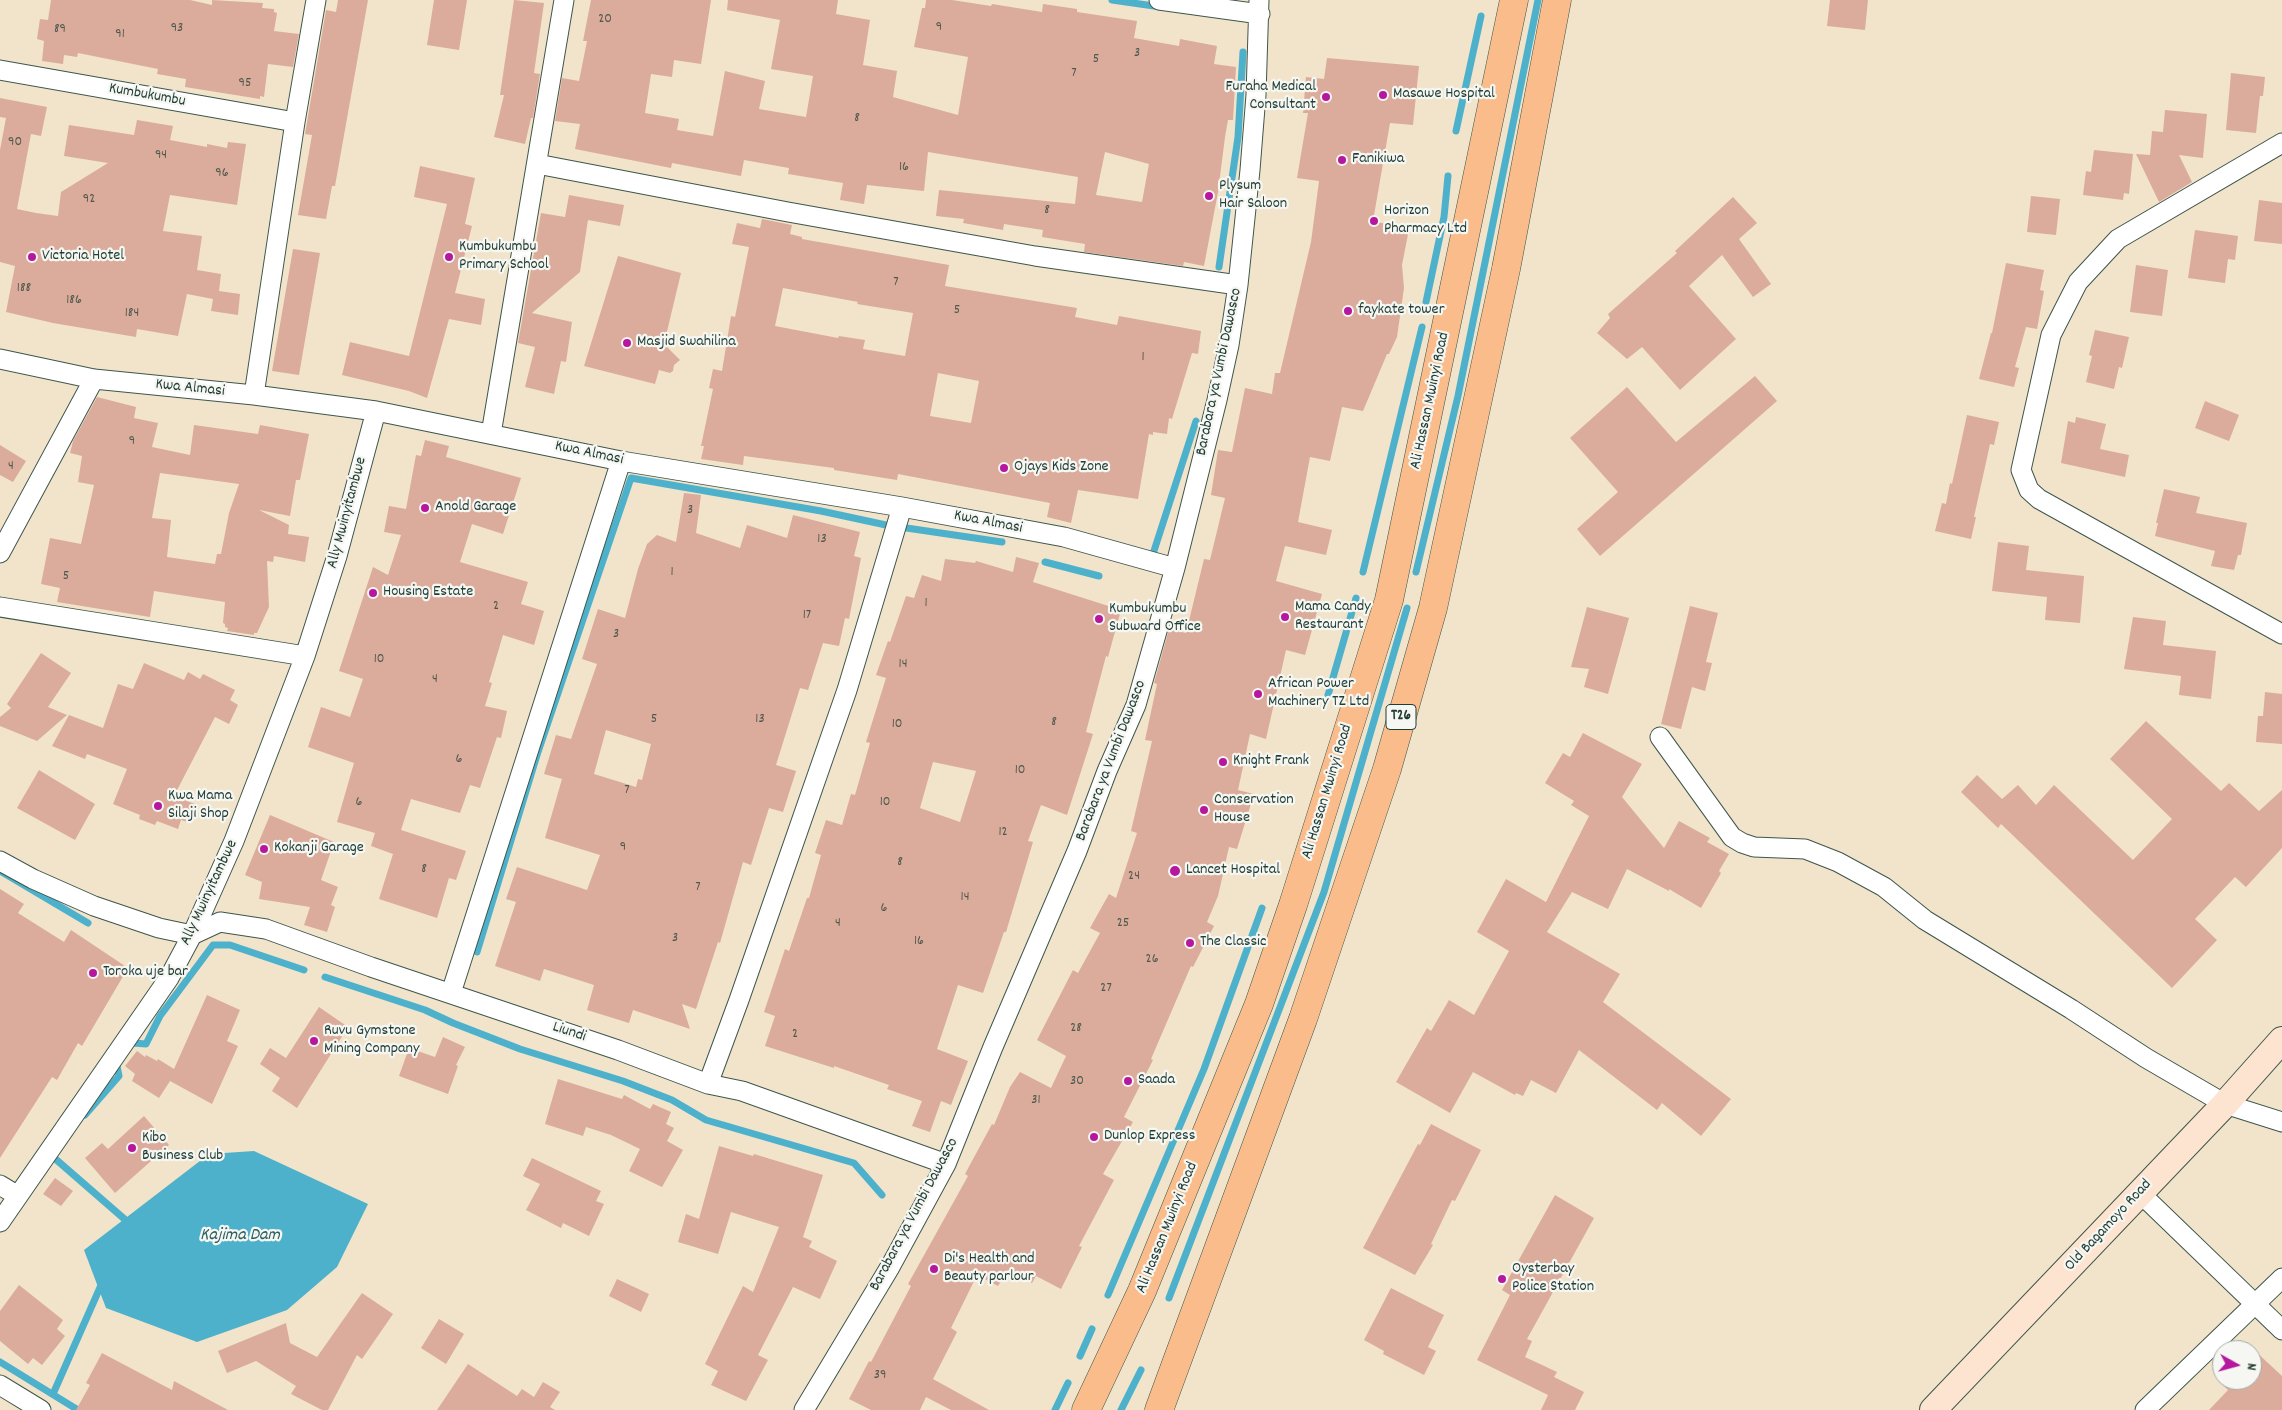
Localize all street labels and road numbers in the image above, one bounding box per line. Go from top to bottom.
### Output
street label: Kumbukumbu [107,80,187,112]
street label: Barabara ya Vumbi Dawasco [1193,287,1247,457]
street label: Ali Hassan Mwinyi Road [1407,331,1455,471]
street label: Kwa Almasi [154,376,226,402]
street label: Kwa Almasi [553,437,625,471]
street label: Ally Mwinyitambwe [324,455,372,571]
street label: Kwa Almasi [952,507,1024,539]
street label: Barabara ya Vumbi Dawasco [1072,678,1152,844]
road number: T26 [1386,704,1416,730]
street label: Ali Hassan Mwinyi Road [1298,722,1358,862]
street label: Ally Mwinyitambwe [177,837,243,949]
street label: Liundi [550,1019,588,1047]
street label: Barabara ya Vumbi Dawasco [866,1135,964,1295]
street label: Ali Hassan Mwinyi Road [1133,1160,1203,1296]
street label: Old Bagamoyo Road [2061,1176,2157,1276]

